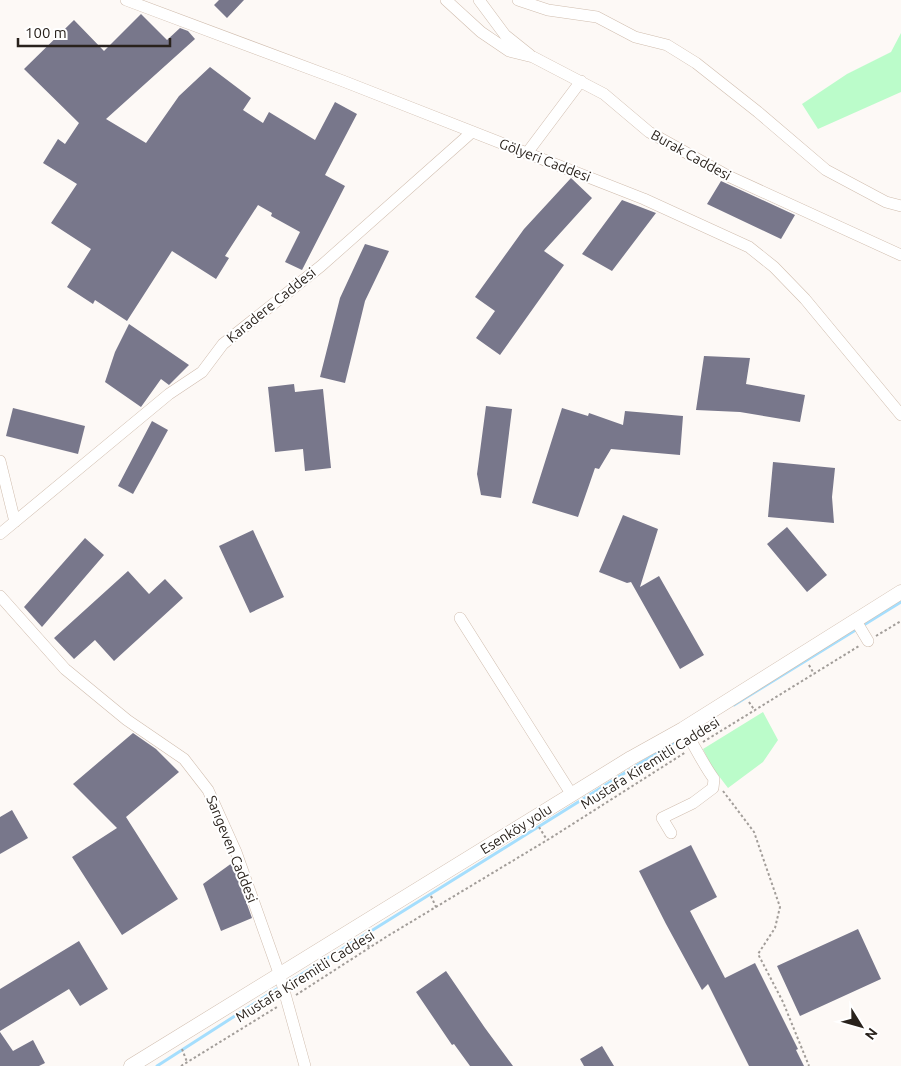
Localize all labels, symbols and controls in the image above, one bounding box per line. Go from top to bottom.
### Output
scale bar [18,15,170,47]
text: 100 m [25,24,67,41]
street label: Burak Caddesi [648,126,734,184]
street label: Gölyeri Caddesi [497,135,593,185]
street label: Karadere Caddesi [223,264,319,346]
street label: Mustafa Kiremitli Caddesi [578,714,722,812]
street label: Sarıgeven Caddesi [203,793,261,905]
street label: Esenköy yolu [477,801,555,857]
street label: Mustafa Kiremitli Caddesi [233,927,377,1025]
north arrow [836,1001,886,1051]
text: N [862,1025,881,1043]

